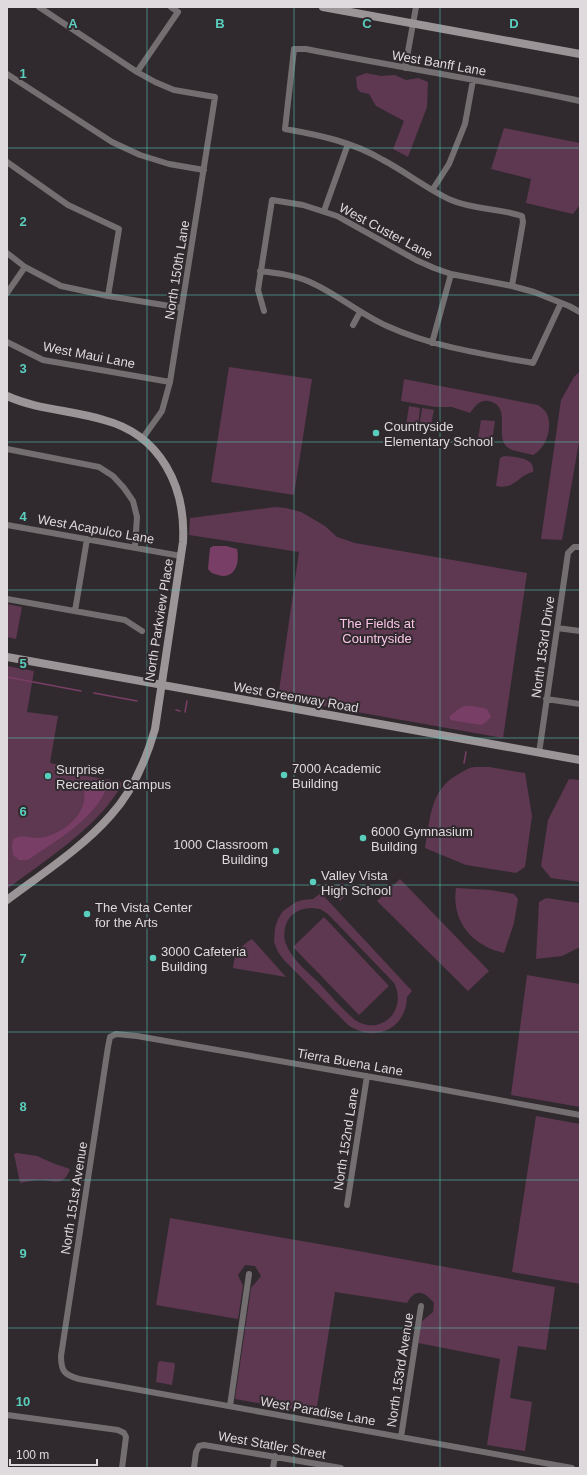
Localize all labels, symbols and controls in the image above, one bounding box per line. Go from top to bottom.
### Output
text: A [68,16,78,31]
text: B [215,16,225,31]
text: C [362,16,372,31]
text: D [509,16,519,31]
street label: West Banff Lane [391,47,487,79]
text: 1 [19,66,27,81]
street label: West Custer Lane [337,200,435,262]
text: 2 [19,214,27,229]
street label: North 150th Lane [162,219,192,321]
street label: West Maui Lane [42,339,136,371]
text: 3 [19,361,27,376]
place label: Countryside Elementary School [384,419,493,449]
marker: Countryside Elementary School [371,428,381,438]
text: 4 [19,509,27,524]
street label: West Acapulco Lane [36,511,156,547]
street label: North Parkview Place [142,557,176,683]
street label: North 153rd Drive [528,595,558,699]
park label: The Fields at Countryside [339,616,415,646]
text: 5 [19,656,27,671]
street label: West Greenway Road [232,679,360,715]
place label: 7000 Academic Building [292,761,381,791]
place label: Surprise Recreation Campus [56,762,171,792]
marker: 7000 Academic Building [279,770,289,780]
marker: Surprise Recreation Campus [43,771,53,781]
text: 6 [19,804,27,819]
place label: 6000 Gymnasium Building [371,824,473,854]
marker: 6000 Gymnasium Building [358,833,368,843]
place label: 1000 Classroom Building [173,837,268,867]
marker: 1000 Classroom Building [271,846,281,856]
place label: Valley Vista High School [321,868,391,898]
marker: Valley Vista High School [308,877,318,887]
place label: The Vista Center for the Arts [95,900,193,930]
marker: The Vista Center for the Arts [82,909,92,919]
place label: 3000 Cafeteria Building [161,944,247,974]
text: 7 [19,951,27,966]
marker: 3000 Cafeteria Building [148,953,158,963]
street label: Tierra Buena Lane [296,1045,404,1079]
street label: North 152nd Lane [330,1086,362,1192]
text: 8 [19,1099,27,1114]
street label: North 151st Avenue [58,1141,90,1255]
text: 9 [19,1246,27,1261]
street label: North 153rd Avenue [384,1312,416,1428]
street label: West Paradise Lane [259,1393,377,1429]
text: 10 [16,1394,30,1409]
street label: West Statler Street [217,1428,327,1462]
scale bar [10,1441,97,1467]
text: 100 m [16,1448,49,1462]

